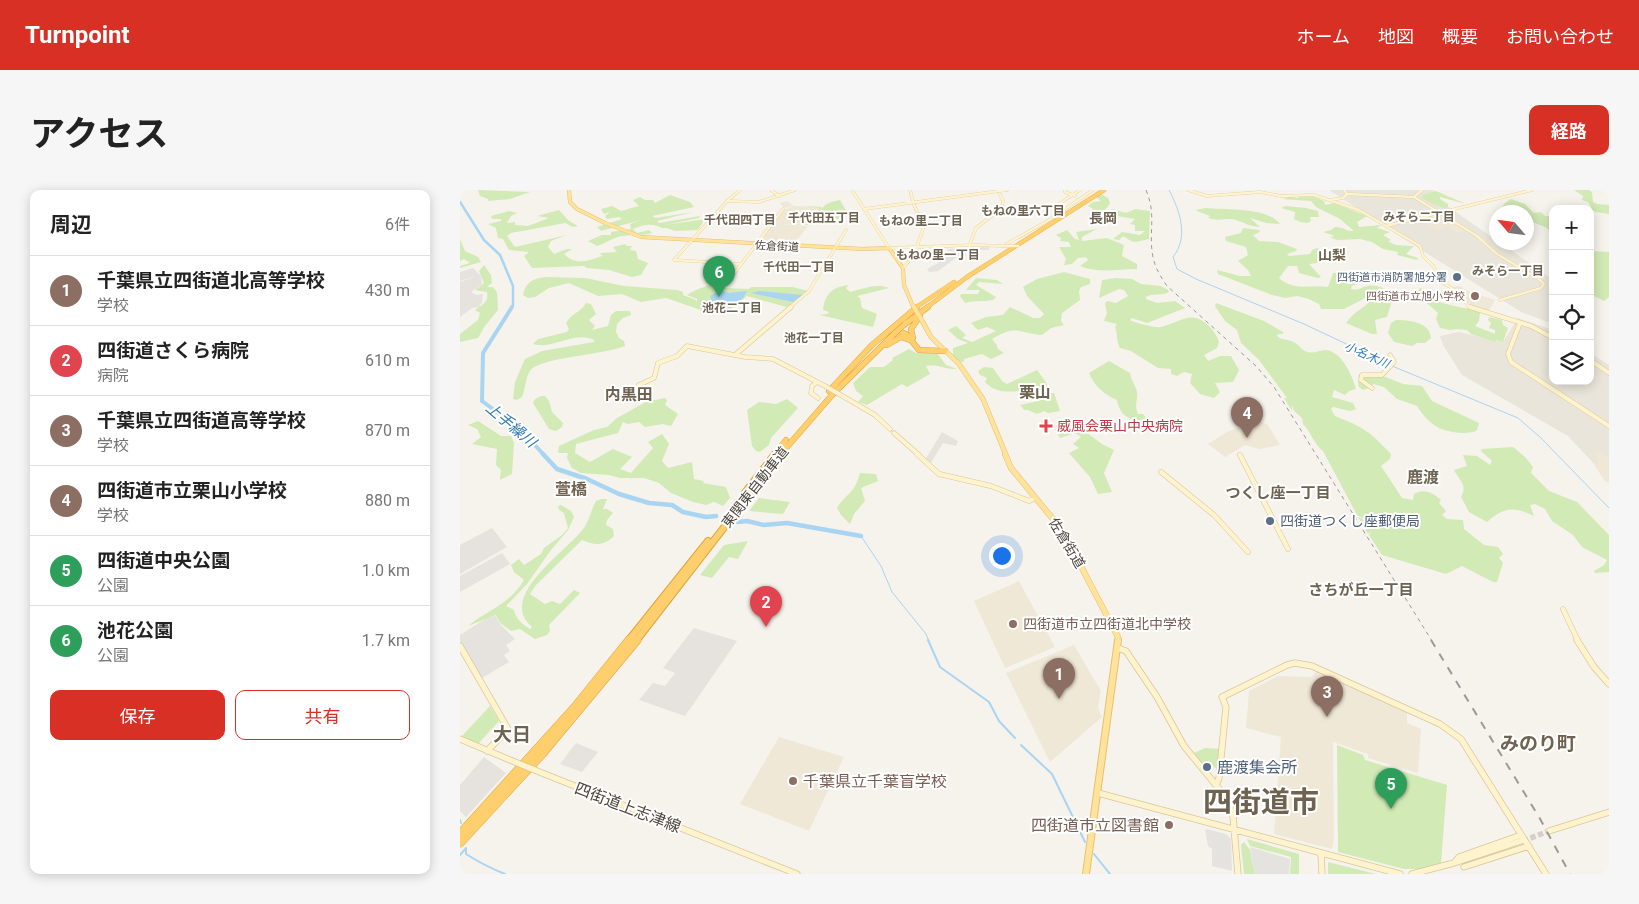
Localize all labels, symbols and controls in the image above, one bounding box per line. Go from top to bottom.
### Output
text: Turnpoint [25,21,130,49]
text: ホーム [1297,26,1350,47]
text: 地図 [1378,26,1414,47]
text: 概要 [1442,26,1478,47]
text: お問い合わせ [1506,26,1614,47]
button: 経路 [1529,105,1609,155]
text: アクセス [30,114,168,155]
district label: もねの里六丁目 [981,204,1065,218]
north arrow [1489,205,1534,250]
map controls [1549,205,1594,385]
button: + [1549,205,1594,250]
district label: 長岡 [1089,210,1117,226]
district label: みそら二丁目 [1383,210,1455,224]
district label: 千代田五丁目 [788,211,860,225]
text: 周辺 [50,213,92,237]
district label: 千代田四丁目 [704,213,776,227]
district label: もねの里二丁目 [879,214,963,228]
text: 6件 [385,215,410,234]
street label: 佐倉街道 [755,239,799,254]
district label: 山梨 [1318,247,1346,263]
district label: もねの里一丁目 [896,248,980,262]
button: − [1549,250,1594,295]
pin: 6 [703,256,735,297]
district label: 千代田一丁目 [763,260,835,274]
district label: みそら一丁目 [1472,264,1544,278]
text: 千葉県立四街道北高等学校 [97,269,325,292]
place label: 四街道市消防署旭分署 [1337,271,1447,284]
marker: 四街道市消防署旭分署 [1451,271,1463,283]
text: 1 [61,281,71,300]
text: 430 m [365,281,410,300]
place label: 四街道市立旭小学校 [1366,290,1465,303]
marker: 四街道市立旭小学校 [1469,290,1481,302]
button: locate [1549,295,1594,340]
text: 学校 [97,296,129,315]
district label: 池花二丁目 [702,301,762,315]
district label: 池花一丁目 [784,331,844,345]
text: 四街道さくら病院 [97,339,249,362]
water label: 小名木川 [1342,339,1394,372]
button: layers [1549,340,1594,385]
text: 2 [61,351,71,370]
text: 610 m [365,351,410,370]
text: 病院 [97,366,129,385]
district label: 栗山 [1019,383,1051,402]
district label: 内黒田 [605,385,653,404]
pin: 4 [1231,397,1263,438]
water label: 上手繰川 [482,399,541,452]
text: 千葉県立四街道高等学校 [97,409,306,432]
place label: 威風会栗山中央病院 [1057,418,1183,434]
marker: 威風会栗山中央病院 [1039,419,1053,433]
text: 3 [61,421,71,440]
text: 870 m [365,421,410,440]
text: 学校 [97,436,129,455]
street label: 東関東自動車道 [719,443,791,531]
district label: 鹿渡 [1407,468,1439,487]
text: 四街道市立栗山小学校 [97,479,287,502]
district label: 萱橋 [555,480,587,499]
district label: つくし座一丁目 [1225,484,1331,502]
text: 4 [61,491,71,510]
text: 880 m [365,491,410,510]
text: 学校 [97,506,129,525]
place label: 四街道つくし座郵便局 [1280,513,1420,529]
street label: 佐倉街道 [1046,515,1088,571]
marker: 四街道つくし座郵便局 [1264,515,1276,527]
your location [989,543,1015,569]
text: 四街道中央公園 [97,549,230,572]
text: 5 [61,561,71,580]
text: 1.0 km [362,561,410,580]
text: 公園 [97,576,129,595]
district label: さちが丘一丁目 [1308,581,1414,599]
pin: 2 [750,586,782,627]
place label: 四街道市立四街道北中学校 [1023,616,1191,632]
marker: 四街道市立四街道北中学校 [1007,618,1019,630]
text: 池花公園 [97,619,173,642]
text: 6 [61,631,71,650]
text: 1.7 km [362,631,410,650]
text: 公園 [97,646,129,665]
pin: 1 [1043,658,1075,699]
pin: 3 [1311,676,1343,717]
button: 保存 [50,690,225,740]
button: 共有 [235,690,410,740]
district label: 大日 [493,723,531,746]
district label: みのり町 [1500,732,1576,755]
place label: 鹿渡集会所 [1217,758,1297,777]
marker: 鹿渡集会所 [1201,761,1213,773]
pin: 5 [1375,768,1407,809]
place label: 千葉県立千葉盲学校 [803,772,947,791]
marker: 千葉県立千葉盲学校 [787,775,799,787]
street label: 四街道上志津線 [572,779,684,836]
district label: 四街道市 [1203,785,1319,819]
place label: 四街道市立図書館 [1031,816,1159,835]
marker: 四街道市立図書館 [1163,819,1175,831]

